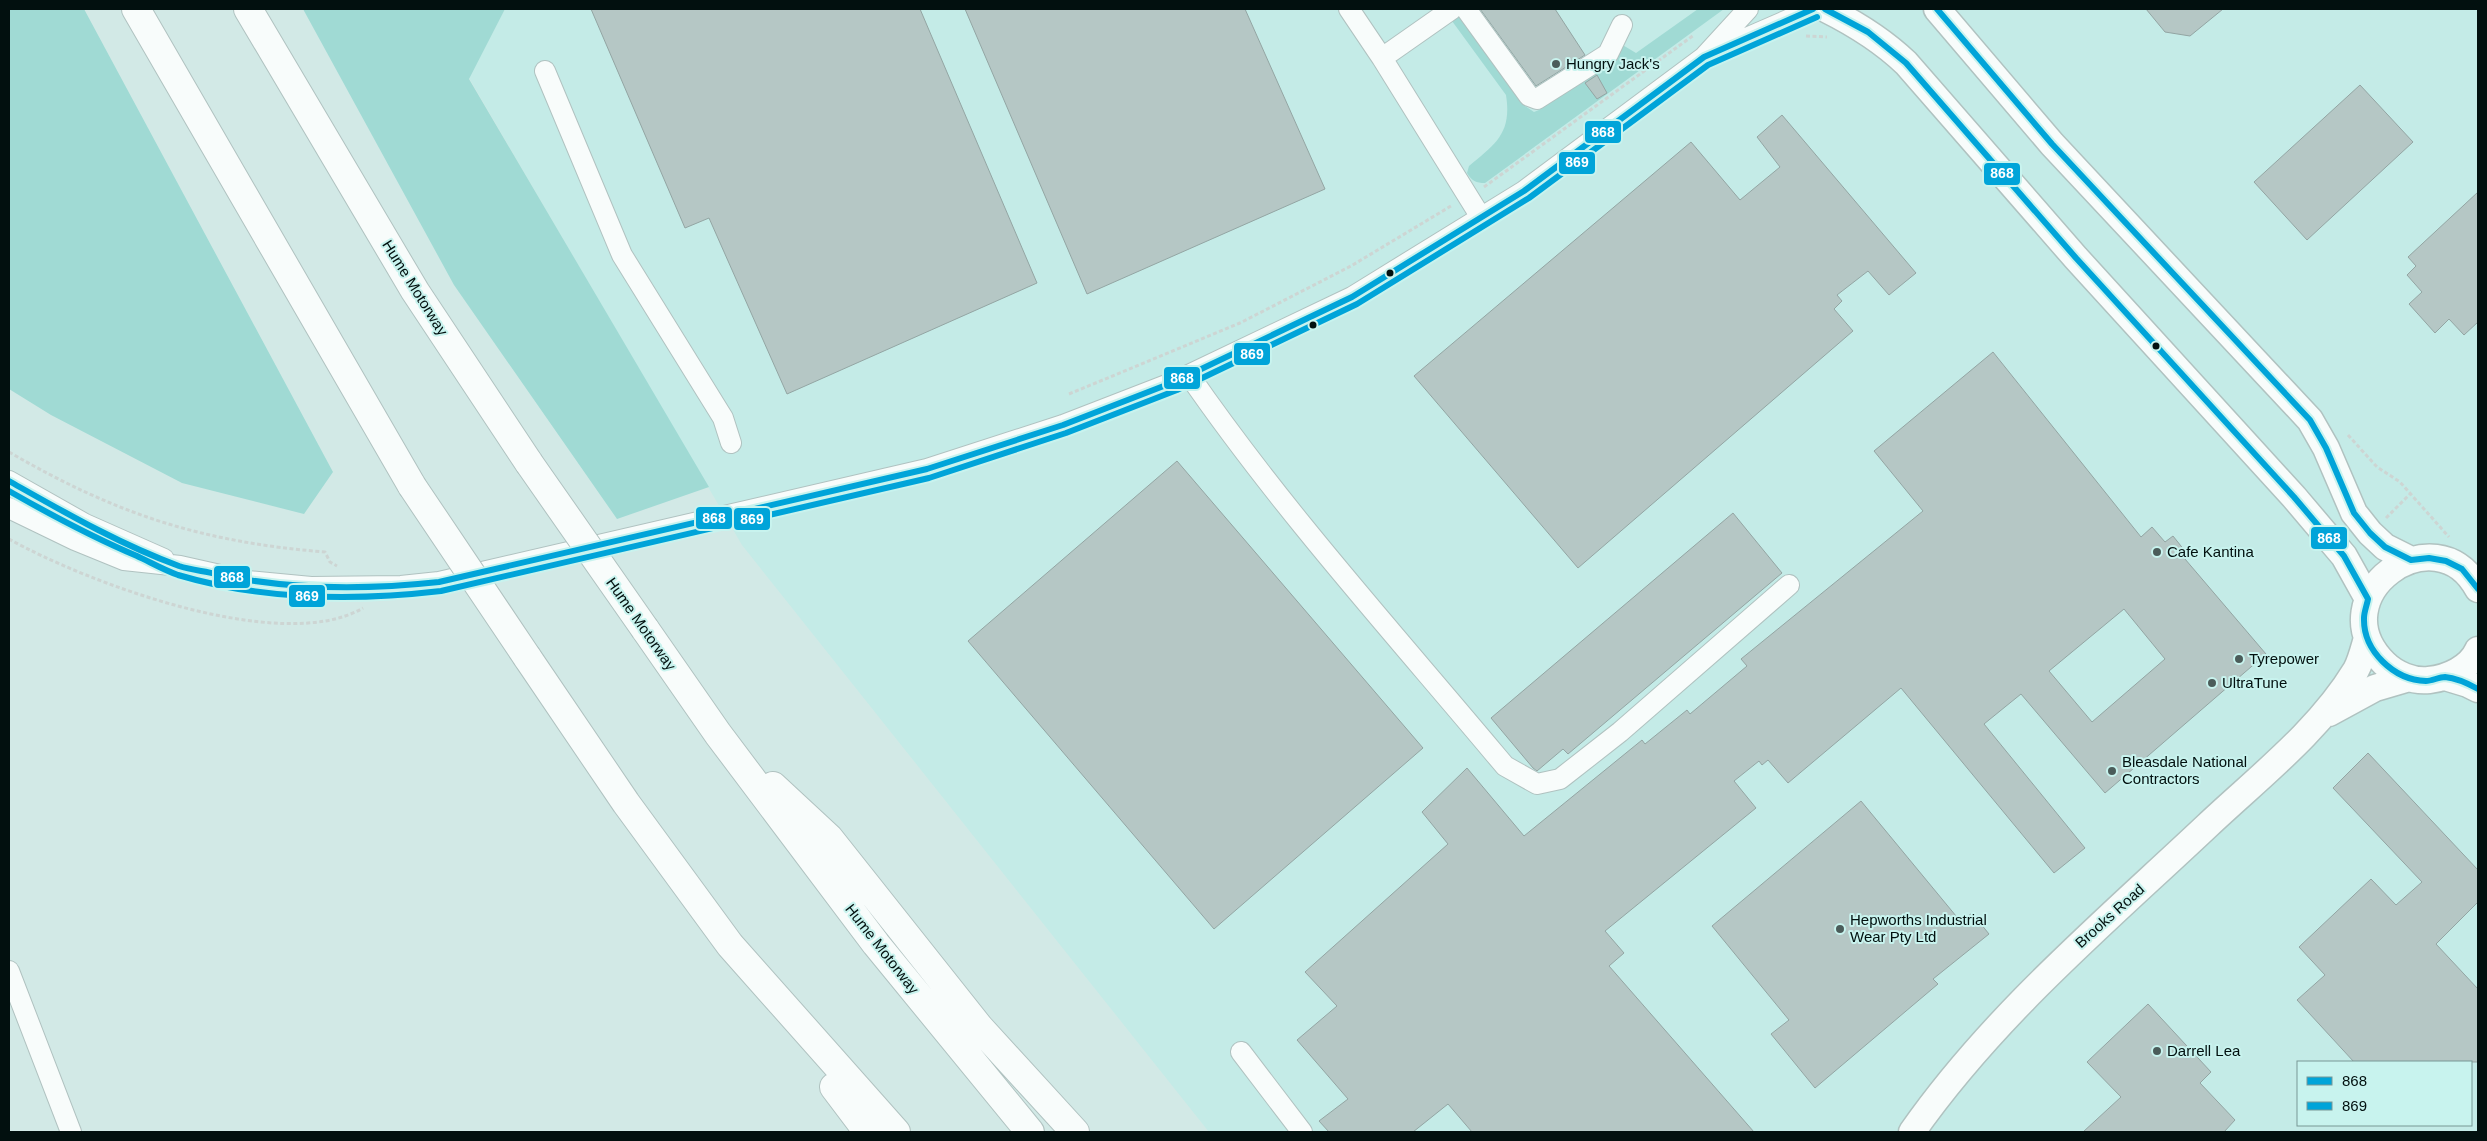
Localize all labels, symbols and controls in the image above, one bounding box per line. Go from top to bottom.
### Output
place label: Hungry Jack's [1566,55,1660,72]
marker: Hungry Jack's [1550,58,1562,70]
line badge: 868 [1584,120,1622,144]
text: 868 [1591,124,1615,140]
line badge: 869 [1558,151,1596,175]
text: 869 [1565,154,1589,170]
line badge: 868 [1983,162,2021,186]
text: 868 [1990,165,2014,181]
street label: Hume Motorway [379,237,452,339]
unlabelled marker [1385,268,1395,278]
unlabelled marker [1308,320,1318,330]
unlabelled marker [2151,341,2161,351]
line badge: 869 [1233,342,1271,366]
text: 869 [1240,346,1264,362]
line badge: 868 [1163,366,1201,390]
text: 868 [1170,370,1194,386]
line badge: 868 [695,506,733,530]
line badge: 869 [733,507,771,531]
text: 868 [702,510,726,526]
text: 869 [740,511,764,527]
line badge: 868 [2310,526,2348,550]
text: 868 [2317,530,2341,546]
place label: Cafe Kantina [2167,543,2254,560]
marker: Cafe Kantina [2151,546,2163,558]
line badge: 868 [213,565,251,589]
text: 868 [220,569,244,585]
street label: Hume Motorway [603,574,680,674]
line badge: 869 [288,584,326,608]
text: 869 [295,588,319,604]
place label: Tyrepower [2249,650,2319,667]
marker: Tyrepower [2233,653,2245,665]
place label: UltraTune [2222,674,2287,691]
marker: UltraTune [2206,677,2218,689]
place label: Bleasdale National Contractors [2122,753,2247,787]
marker: Bleasdale National Contractors [2106,765,2118,777]
street label: Brooks Road [2072,880,2148,951]
street label: Hume Motorway [842,900,923,997]
place label: Hepworths Industrial Wear Pty Ltd [1850,911,1987,945]
marker: Hepworths Industrial Wear Pty Ltd [1834,923,1846,935]
place label: Darrell Lea [2167,1042,2241,1059]
marker: Darrell Lea [2151,1045,2163,1057]
legend [2297,1061,2472,1126]
text: 868 [2342,1072,2367,1089]
text: 869 [2342,1097,2367,1114]

